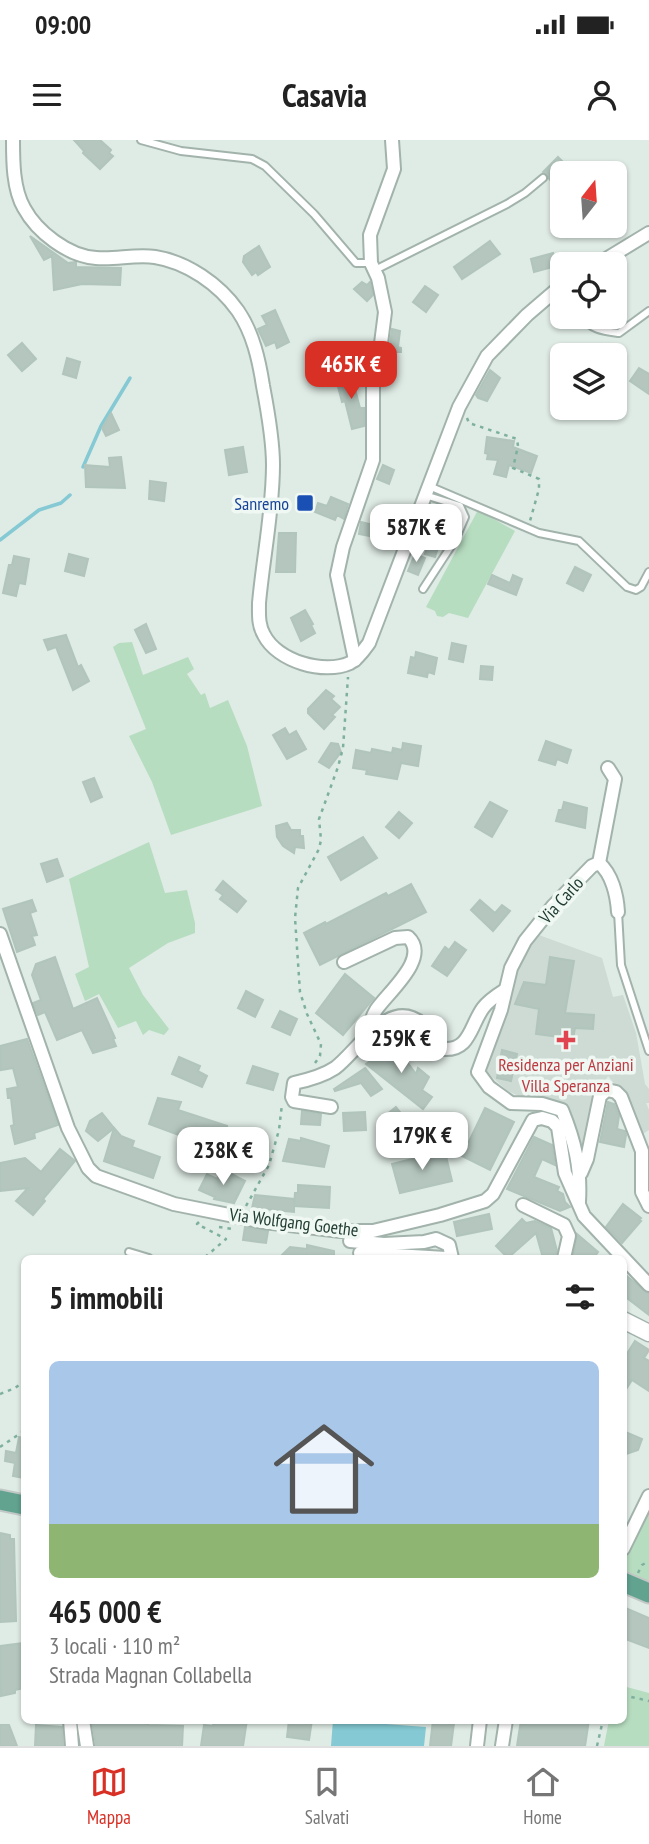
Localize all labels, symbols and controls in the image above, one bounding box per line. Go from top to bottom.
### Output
text: 09:00 [35,8,91,41]
text: Casavia [282,74,367,116]
icon: menu [28,76,66,114]
icon: person [583,76,621,114]
north arrow [550,161,626,238]
map controls [550,161,627,420]
button: locate [550,252,627,329]
pin: 465K € [294,342,408,401]
button: layers [550,343,627,420]
text: 465K € [321,349,381,378]
place label: Sanremo [234,492,289,515]
marker: Sanremo [295,493,315,513]
pin: 587K € [359,504,473,564]
text: 587K € [386,512,446,541]
street label: Via Carlo [533,872,588,929]
pin: 259K € [344,1016,458,1075]
text: 259K € [371,1023,431,1052]
marker: Residenza per Anziani Villa Speranza [556,1030,576,1050]
place label: Residenza per Anziani Villa Speranza [498,1053,634,1097]
pin: 179K € [365,1112,479,1172]
text: 179K € [392,1120,452,1149]
pin: 238K € [166,1128,280,1187]
text: 238K € [193,1135,253,1164]
street label: Via Wolfgang Goethe [227,1203,360,1241]
text: 5 immobili [49,1278,163,1317]
icon: filters [561,1278,599,1316]
icon: home [261,1406,387,1532]
text: 465 000 € [49,1592,162,1631]
text: 3 locali · 110 m² [49,1631,180,1660]
text: Strada Magnan Collabella [49,1660,252,1689]
tab: Mappa [87,1763,131,1829]
tab: Salvati [305,1763,349,1829]
tab: Home [523,1763,562,1829]

